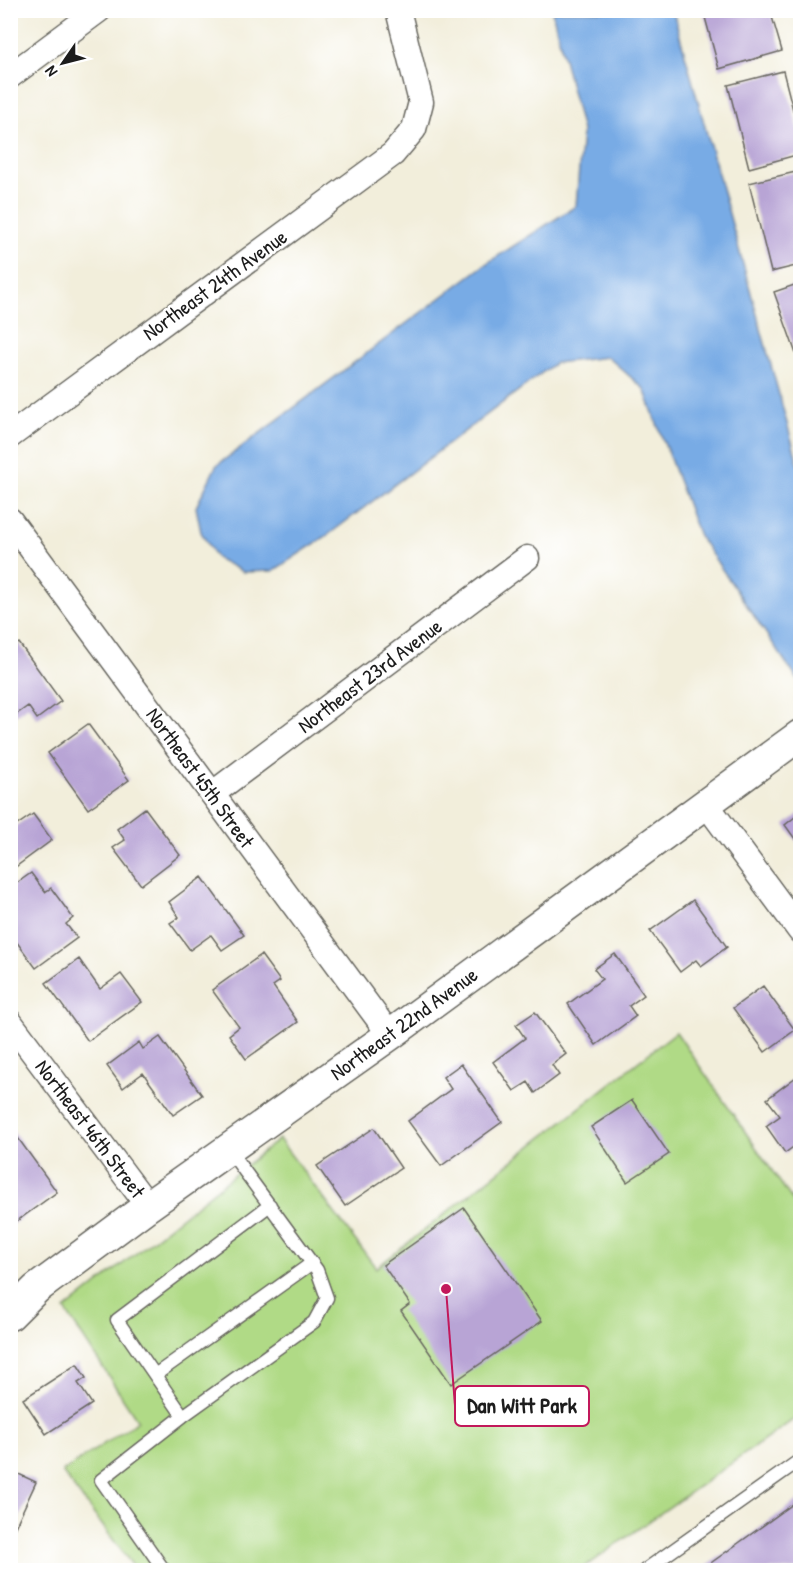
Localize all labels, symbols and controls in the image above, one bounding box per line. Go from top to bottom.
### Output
north arrow [33,33,93,93]
text: N [39,61,62,81]
street label: Northeast 24th Avenue [136,222,293,347]
street label: Northeast 23rd Avenue [291,612,448,740]
street label: Northeast 45th Street [140,702,262,854]
street label: Northeast 22nd Avenue [324,960,483,1087]
street label: Northeast 46th Street [29,1053,153,1205]
callout: Dan Witt Park [455,1386,589,1426]
text: Dan Witt Park [467,1390,578,1420]

